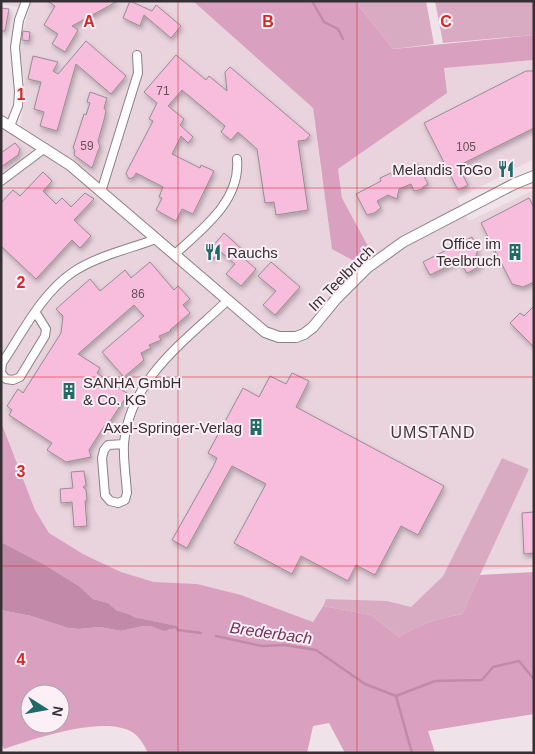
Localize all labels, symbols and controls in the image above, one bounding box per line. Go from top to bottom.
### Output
text: A [83,13,95,30]
text: B [262,13,274,30]
text: C [440,13,452,30]
house number: 71 [156,84,170,98]
text: 1 [17,86,26,103]
house number: 59 [80,139,94,153]
house number: 105 [456,140,476,154]
restaurant icon: Melandis ToGo [496,159,516,179]
place label: Melandis ToGo [392,161,492,178]
place label: Office im Teelbruch [436,235,501,269]
restaurant icon: Rauchs [203,242,223,262]
street label: Im Teelbruch [305,242,377,314]
building icon: Office im Teelbruch [505,242,525,262]
place label: Rauchs [227,244,278,261]
text: 2 [17,274,26,291]
house number: 86 [131,287,145,301]
place label: SANHA GmbH & Co. KG [83,374,181,408]
building icon: SANHA GmbH & Co. KG [59,381,79,401]
building icon: Axel-Springer-Verlag [246,417,266,437]
place label: Axel-Springer-Verlag [104,419,242,436]
district label: UMSTAND [391,424,475,441]
text: 3 [17,463,26,480]
water label: Brederbach [229,619,313,647]
text: 4 [17,651,26,668]
north arrow [20,684,70,734]
text: N [49,705,67,718]

